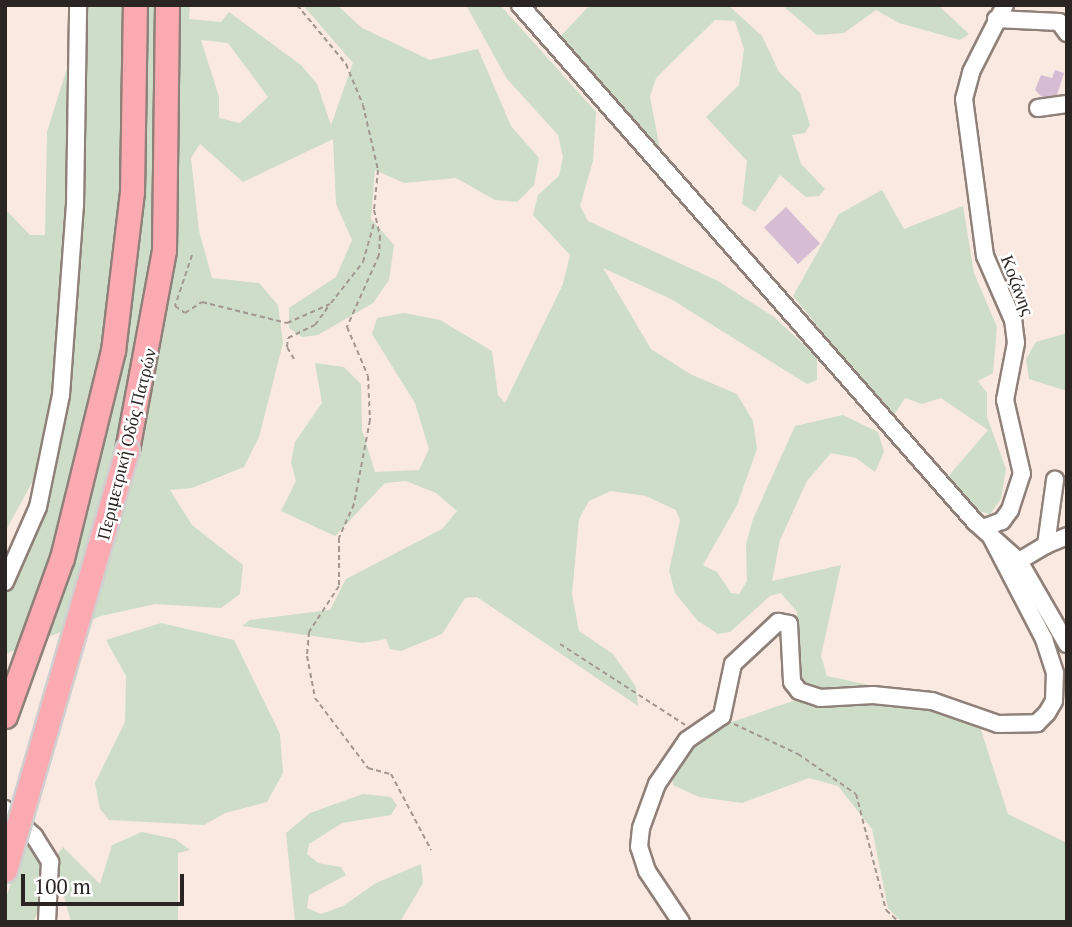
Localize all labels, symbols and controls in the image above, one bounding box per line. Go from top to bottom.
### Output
street label: Κοζάνης [997,252,1039,318]
street label: Περιμετρική Οδός Πατρών [92,346,160,542]
scale bar [24,860,187,904]
text: 100 m [34,872,91,900]

